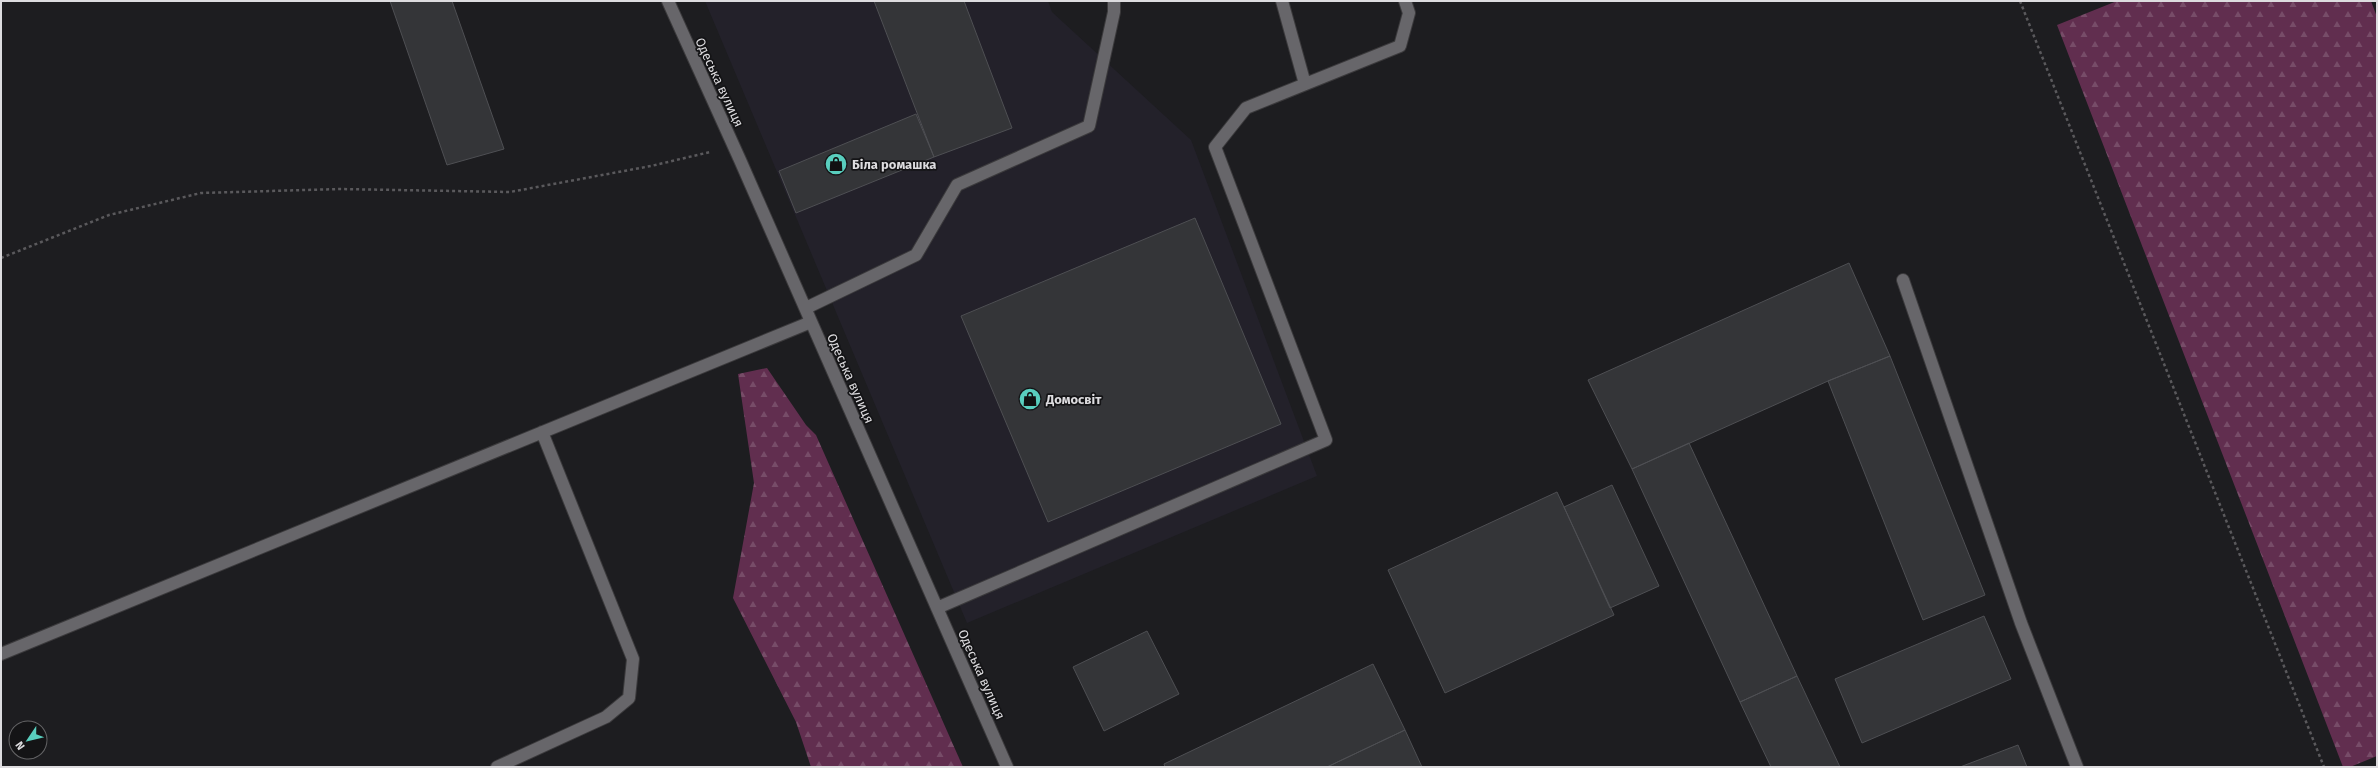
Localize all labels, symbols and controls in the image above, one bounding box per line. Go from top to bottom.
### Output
street label: Одеська вулиця [692,35,747,129]
shop icon: Біла ромашка [823,151,849,177]
place label: Біла ромашка [852,157,936,172]
street label: Одеська вулиця [824,331,877,425]
shop icon: Домосвіт [1017,386,1043,412]
place label: Домосвіт [1045,392,1102,407]
street label: Одеська вулиця [955,627,1008,721]
north arrow [8,720,48,760]
text: N [13,739,28,752]

